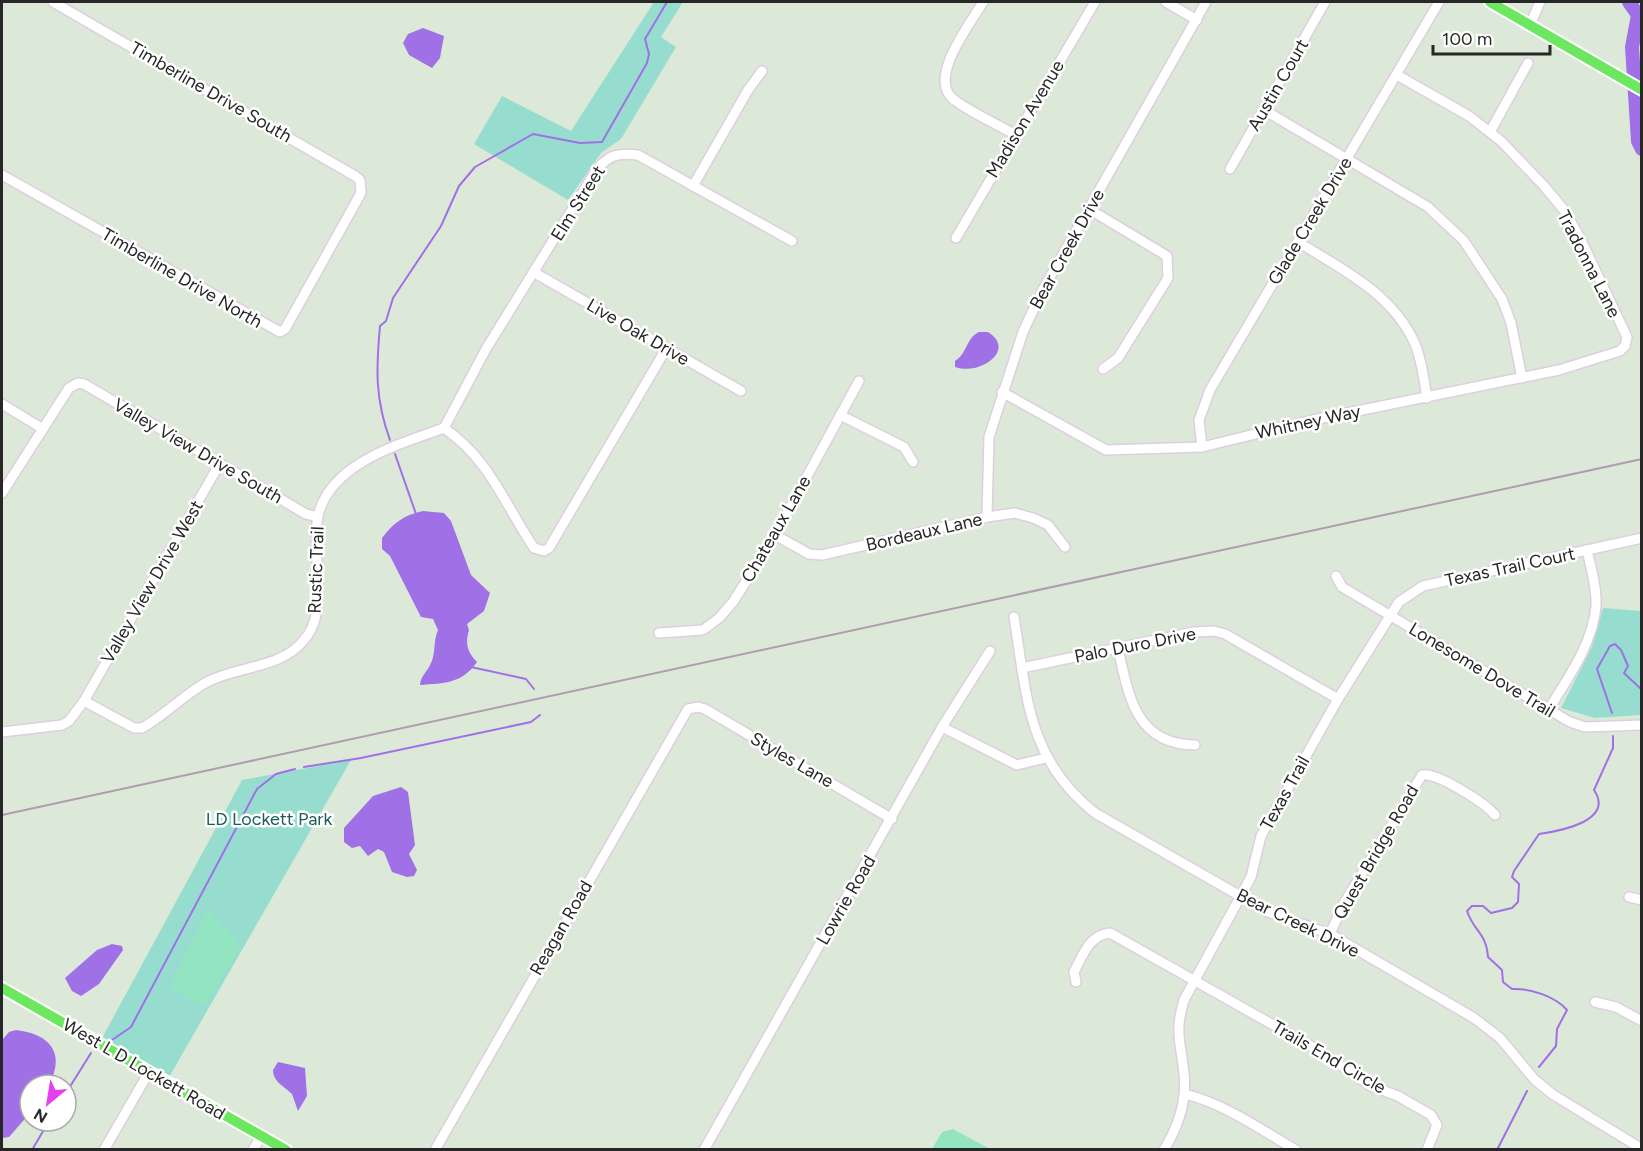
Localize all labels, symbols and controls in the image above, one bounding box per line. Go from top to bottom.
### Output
scale bar [1433,18,1550,56]
text: 100 m [1442,28,1492,50]
street label: Austin Court [1243,35,1313,135]
street label: Timberline Drive South [126,37,296,147]
street label: Madison Avenue [981,56,1069,182]
street label: Glade Creek Drive [1263,153,1357,289]
street label: Elm Street [546,161,610,245]
street label: Bear Creek Drive [1025,185,1109,313]
street label: Tradonna Lane [1553,207,1626,321]
street label: Timberline Drive North [98,223,266,333]
street label: Live Oak Drive [583,294,693,370]
street label: Valley View Drive South [110,394,286,508]
street label: Whitney Way [1253,400,1363,444]
street label: Chateaux Lane [737,472,815,586]
street label: Valley View Drive West [96,496,208,668]
street label: Bordeaux Lane [864,508,984,556]
street label: Rustic Trail [303,526,329,614]
street label: Texas Trail Court [1443,542,1577,592]
street label: Lonesome Dove Trail [1405,618,1559,722]
street label: Palo Duro Drive [1072,622,1198,668]
street label: Styles Lane [747,727,838,793]
street label: Texas Trail [1256,752,1314,834]
street label: Quest Bridge Road [1329,781,1423,923]
park label: LD Lockett Park [206,808,332,830]
street label: Lowrie Road [812,851,880,949]
street label: Reagan Road [525,877,597,979]
street label: Bear Creek Drive [1233,884,1363,962]
street label: West L D Lockett Road [59,1013,229,1125]
street label: Trails End Circle [1268,1016,1390,1099]
north arrow [18,1073,78,1133]
text: N [31,1104,51,1127]

